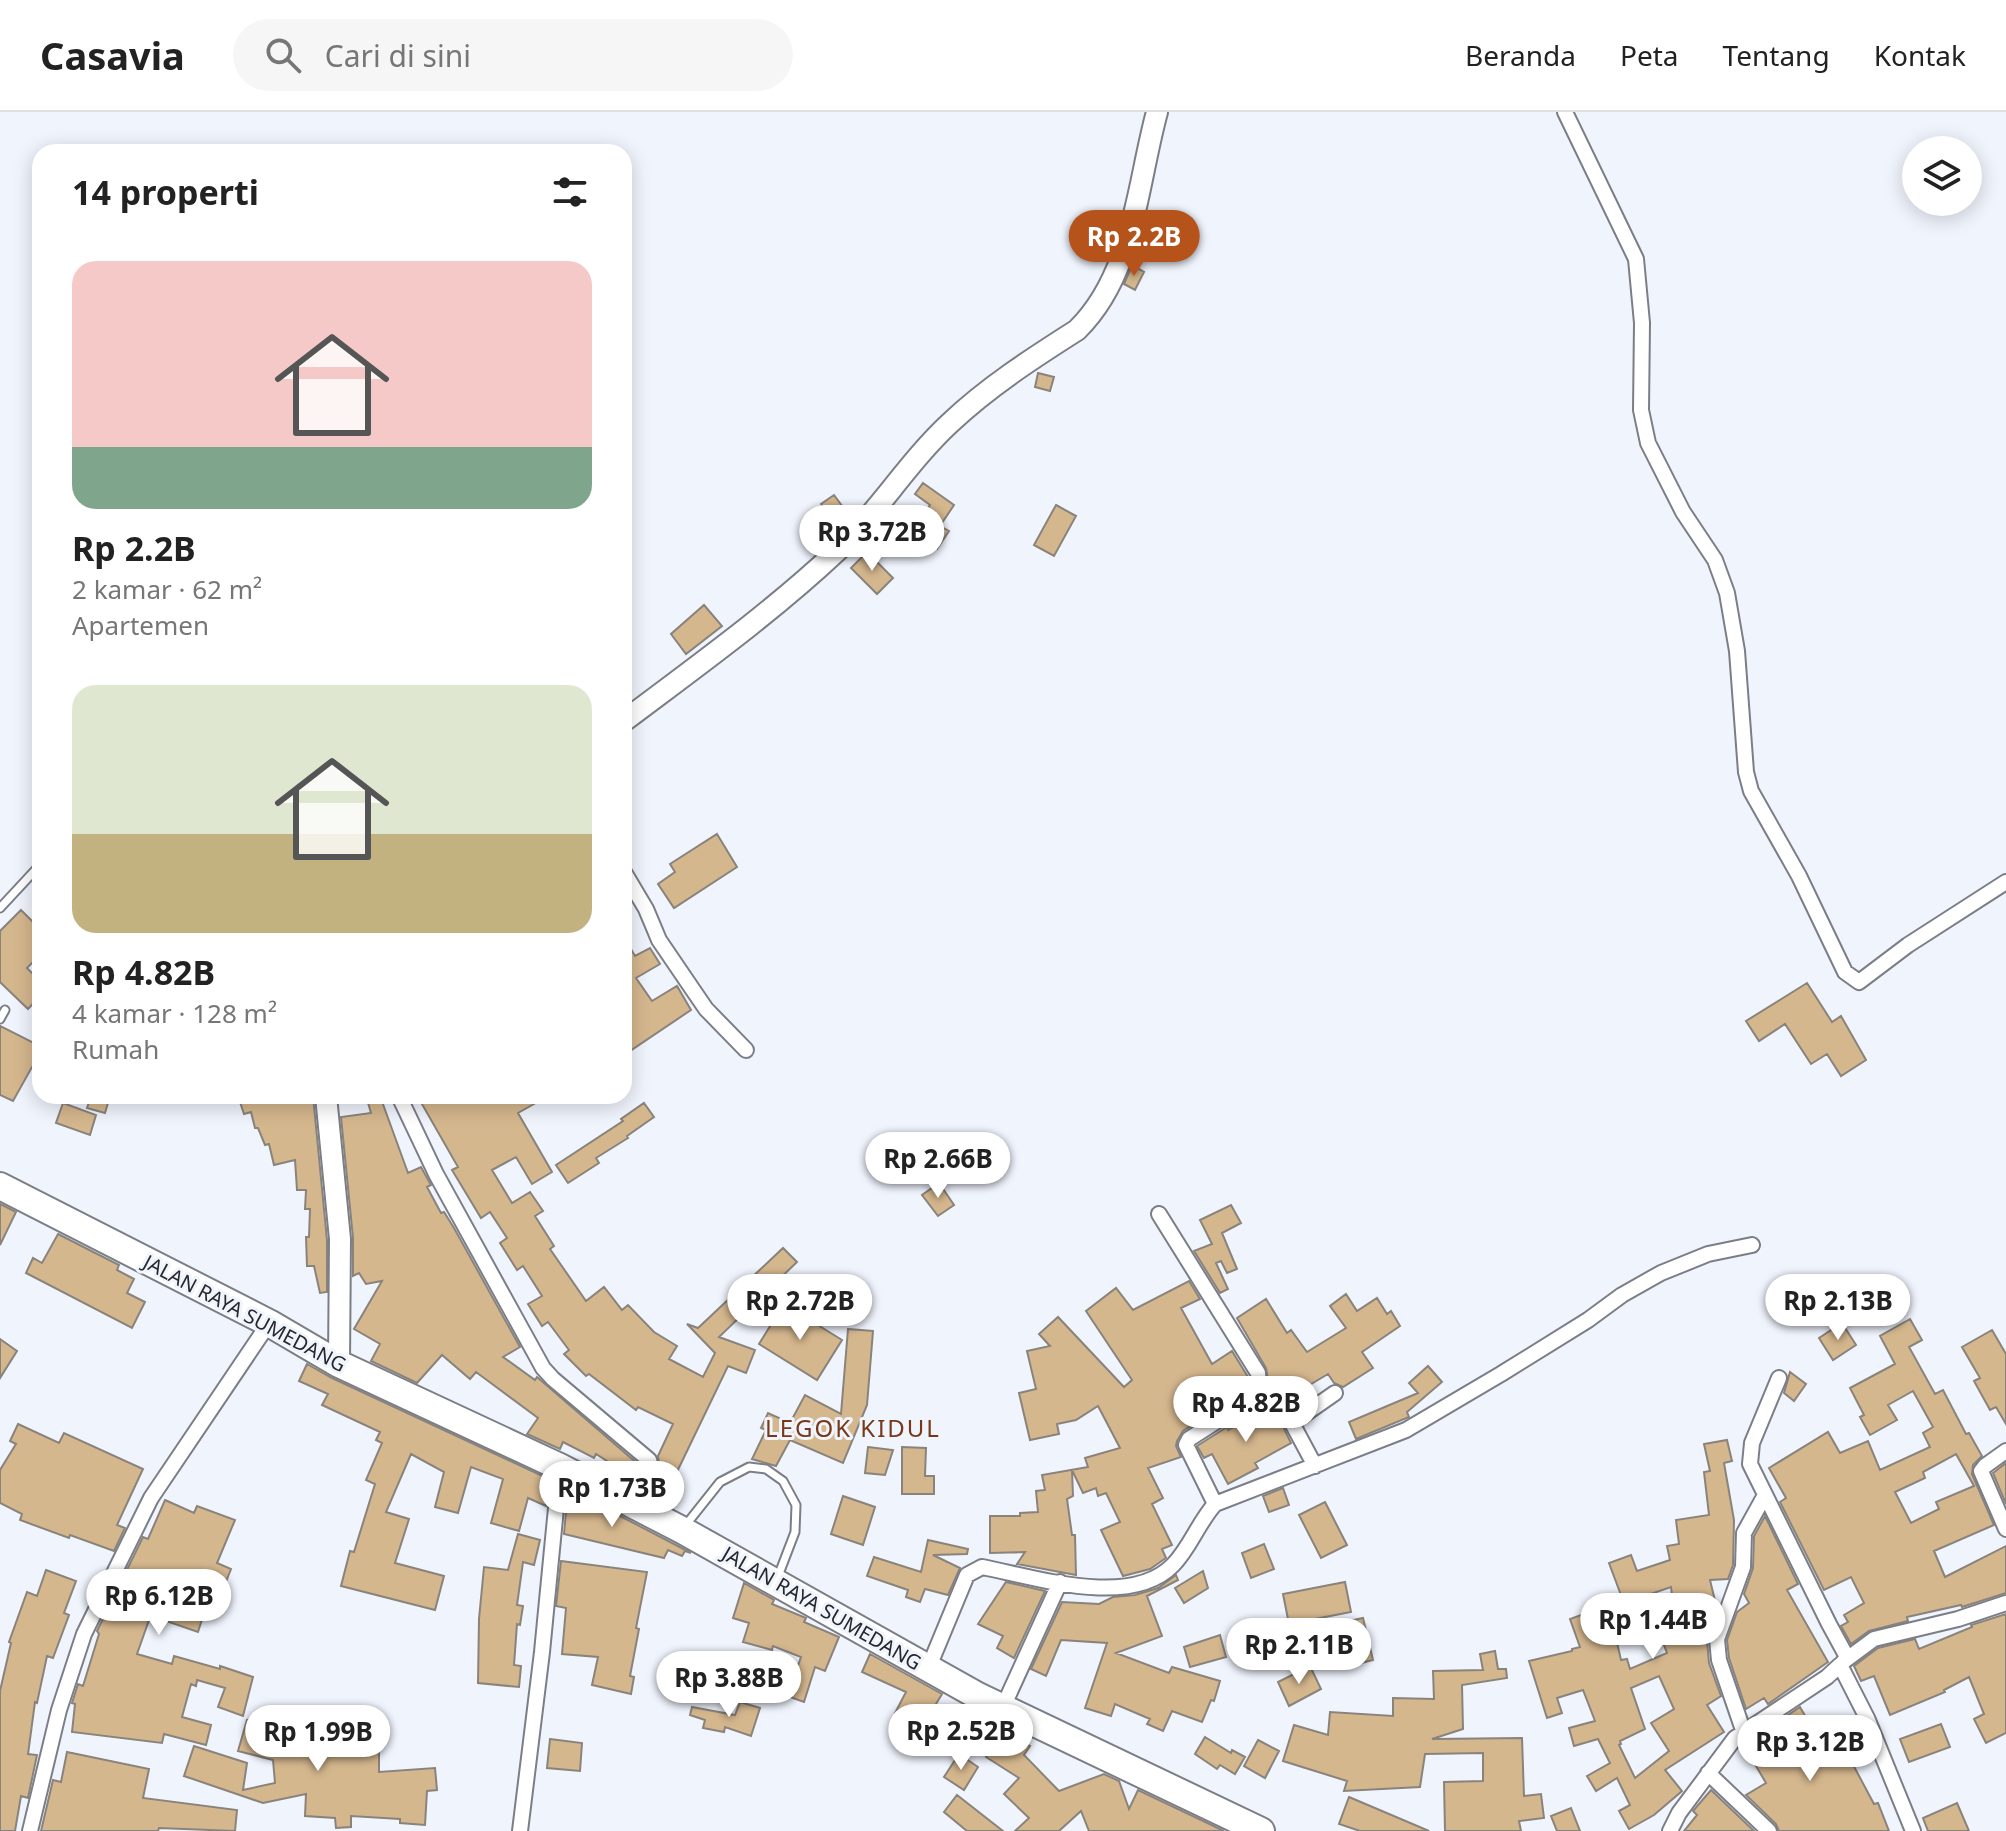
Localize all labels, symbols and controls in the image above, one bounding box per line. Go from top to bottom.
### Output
search box [233,19,793,91]
text: Casavia [40,29,185,81]
icon: search [261,33,305,77]
text: Cari di sini [325,35,471,76]
text: Beranda [1465,36,1576,74]
text: Peta [1620,36,1679,74]
text: Tentang [1723,36,1830,74]
text: Kontak [1874,36,1966,74]
map controls [1902,136,1982,216]
button: layers [1902,136,1982,216]
text: 14 properti [72,169,259,215]
icon: filters [548,170,592,214]
pin: Rp 2.2B [1060,210,1208,278]
text: Rp 2.2B [1087,218,1181,254]
icon: home [260,313,404,457]
pin: Rp 3.72B [789,505,955,573]
text: Rp 3.72B [817,513,927,549]
text: Rp 2.2B [72,525,196,571]
text: 2 kamar · 62 m² [72,571,262,607]
text: Apartemen [72,607,209,643]
icon: home [260,737,404,881]
text: Rp 4.82B [72,949,215,995]
text: 4 kamar · 128 m² [72,995,277,1031]
text: Rumah [72,1031,159,1067]
pin: Rp 2.66B [855,1132,1021,1200]
text: Rp 2.66B [883,1140,993,1176]
street label: JALAN RAYA SUMEDANG [137,1247,351,1378]
pin: Rp 2.72B [717,1274,883,1342]
pin: Rp 2.13B [1755,1274,1921,1342]
text: Rp 2.72B [745,1282,855,1318]
text: Rp 2.13B [1783,1282,1893,1318]
pin: Rp 4.82B [1163,1376,1329,1444]
text: Rp 4.82B [1191,1384,1301,1420]
district label: LEGOK KIDUL [765,1411,941,1444]
pin: Rp 1.73B [529,1461,695,1529]
text: Rp 1.73B [557,1469,667,1505]
street label: JALAN RAYA SUMEDANG [716,1539,926,1676]
pin: Rp 6.12B [76,1569,242,1637]
text: Rp 6.12B [104,1577,214,1613]
pin: Rp 1.44B [1570,1593,1736,1661]
text: Rp 1.44B [1598,1601,1708,1637]
pin: Rp 2.11B [1216,1618,1382,1686]
text: Rp 2.11B [1244,1626,1354,1662]
pin: Rp 3.88B [646,1651,812,1719]
text: Rp 3.88B [674,1659,784,1695]
pin: Rp 2.52B [878,1704,1044,1772]
pin: Rp 1.99B [235,1705,401,1773]
text: Rp 2.52B [906,1712,1016,1748]
text: Rp 1.99B [263,1713,373,1749]
pin: Rp 3.12B [1727,1715,1893,1783]
text: Rp 3.12B [1755,1723,1865,1759]

